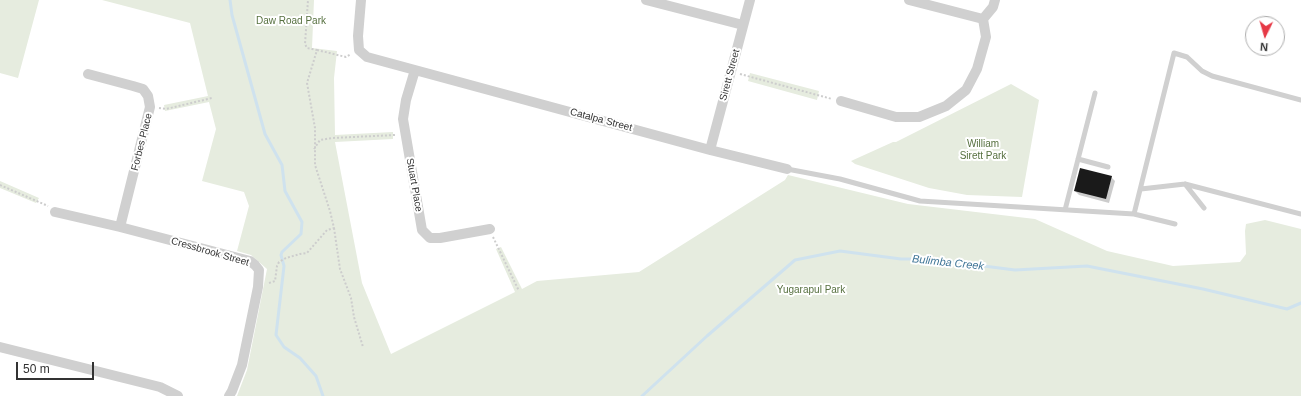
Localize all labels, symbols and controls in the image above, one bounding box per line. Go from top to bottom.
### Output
park label: Daw Road Park [256,15,326,27]
north arrow [1245,16,1285,56]
text: N [1260,41,1269,53]
street label: Sirett Street [717,48,743,102]
street label: Catalpa Street [569,106,633,134]
street label: Forbes Place [129,112,155,172]
park label: William Sirett Park [960,138,1006,162]
street label: Stuart Place [403,157,425,213]
street label: Cressbrook Street [170,235,250,269]
water label: Bulimba Creek [911,253,985,273]
park label: Yugarapul Park [777,284,845,296]
scale bar [18,354,96,380]
text: 50 m [23,362,50,376]

